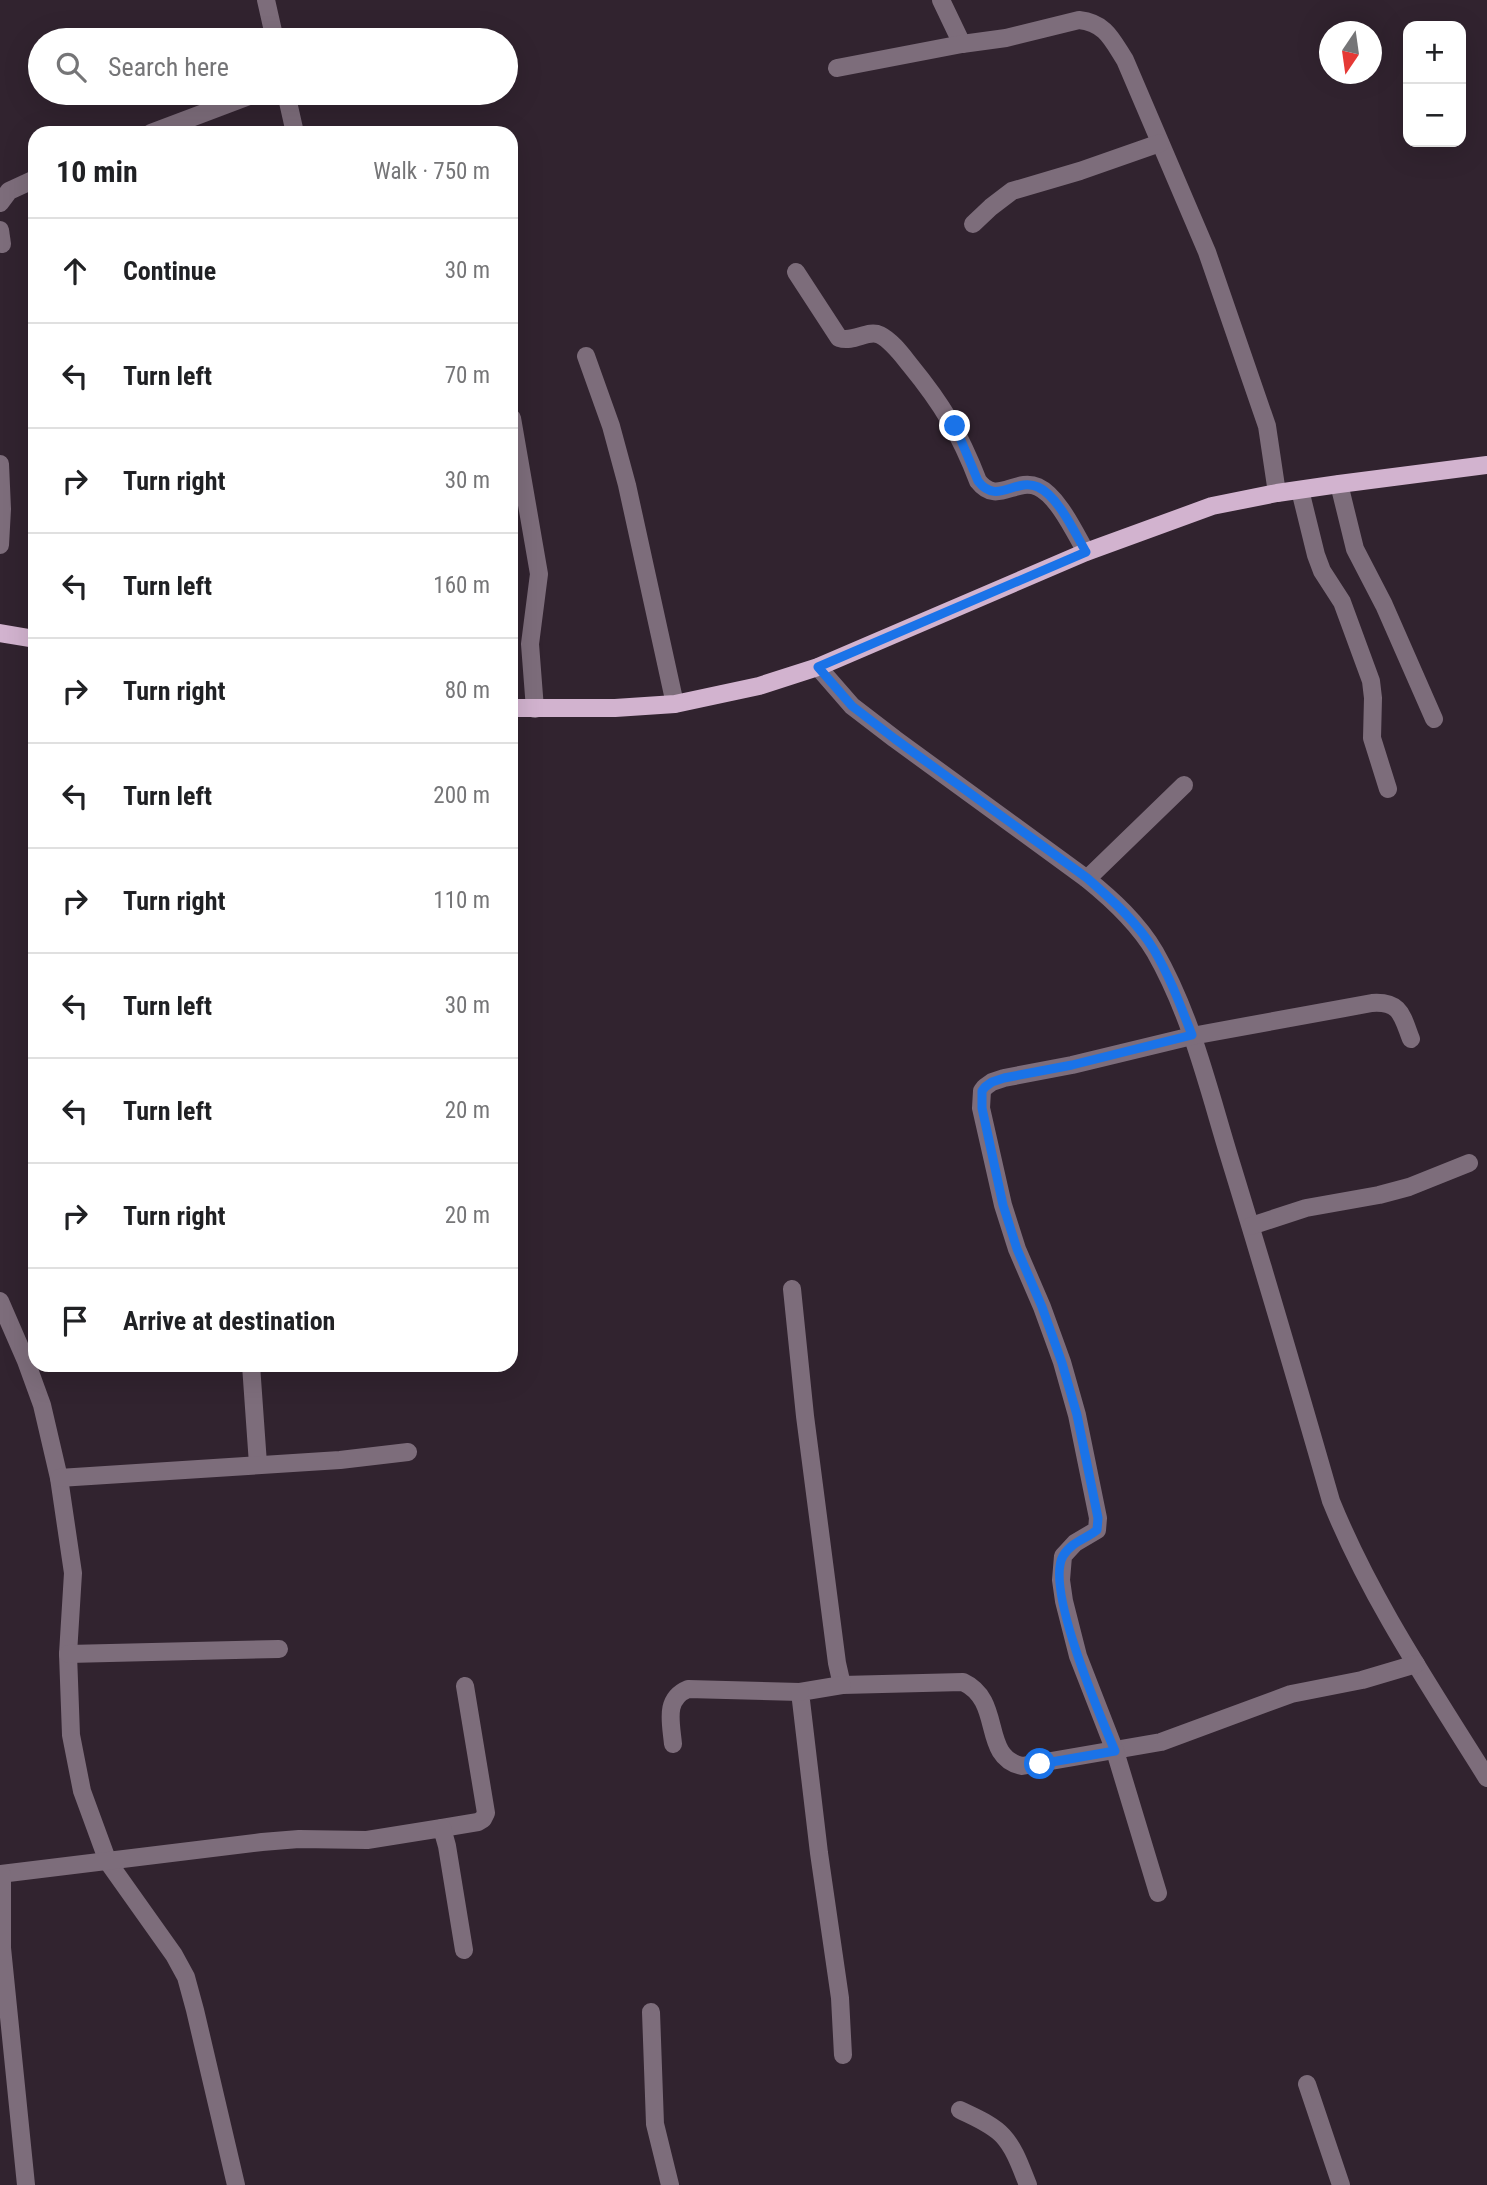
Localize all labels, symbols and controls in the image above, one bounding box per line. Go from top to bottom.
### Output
north arrow [1319,21,1382,84]
map controls [1403,21,1466,147]
button: + [1403,21,1466,84]
search box [28,28,518,105]
icon: search [52,48,90,86]
text: Search here [108,52,229,82]
button: − [1403,84,1466,147]
text: 10 min [56,154,138,189]
text: Walk · 750 m [373,158,490,185]
icon: ahead [56,252,94,290]
text: Continue [123,256,216,286]
text: 30 m [445,257,490,284]
icon: left [56,357,94,395]
text: Turn left [123,361,212,391]
text: 70 m [445,362,490,389]
route end [939,410,970,441]
icon: right [56,462,94,500]
text: Turn right [123,466,225,496]
text: 30 m [445,467,490,494]
icon: left [56,567,94,605]
text: Turn left [123,571,212,601]
text: 160 m [433,572,490,599]
icon: right [56,672,94,710]
text: Turn right [123,676,225,706]
text: 80 m [445,677,490,704]
icon: left [56,777,94,815]
text: Turn left [123,781,212,811]
text: 200 m [433,782,490,809]
icon: right [56,882,94,920]
text: Turn right [123,886,225,916]
text: 110 m [433,887,490,914]
icon: left [56,987,94,1025]
text: Turn left [123,991,212,1021]
text: 30 m [445,992,490,1019]
icon: left [56,1092,94,1130]
text: Turn left [123,1096,212,1126]
text: 20 m [445,1097,490,1124]
icon: right [56,1197,94,1235]
text: Turn right [123,1201,225,1231]
text: 20 m [445,1202,490,1229]
icon: arrive [56,1302,94,1340]
text: Arrive at destination [123,1306,335,1336]
route start [1024,1748,1055,1779]

